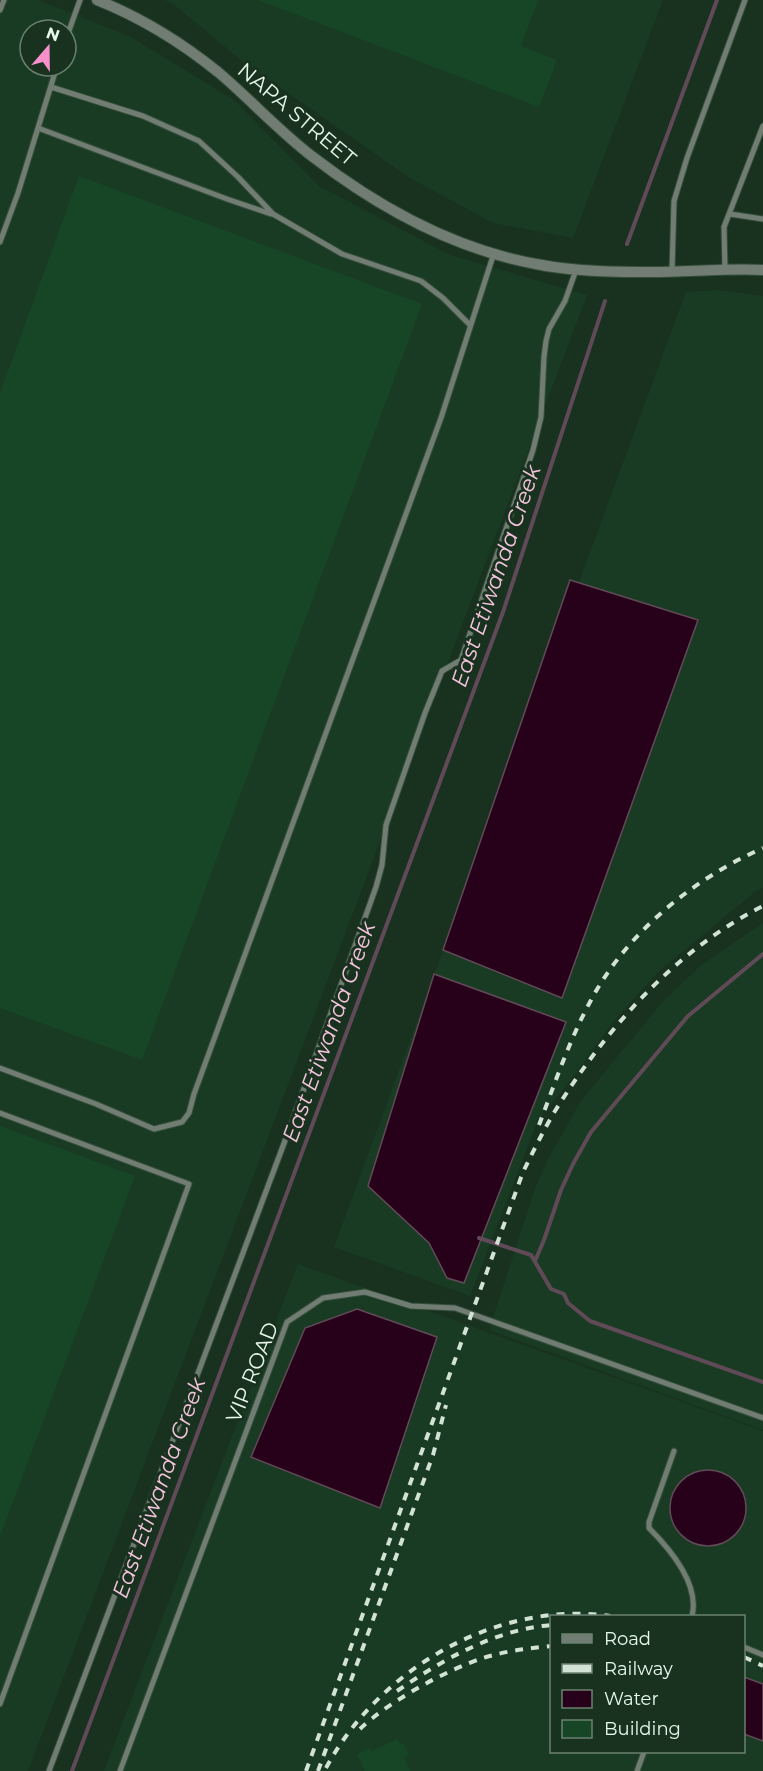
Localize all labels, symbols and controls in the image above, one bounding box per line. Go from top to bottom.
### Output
north arrow [18,18,78,78]
text: N [44,23,62,46]
street label: NAPA STREET [233,57,361,171]
water label: East Etiwanda Creek [445,461,547,690]
water label: East Etiwanda Creek [277,917,382,1146]
street label: VIP ROAD [221,1318,283,1426]
water label: East Etiwanda Creek [107,1373,212,1602]
legend [550,1615,745,1753]
text: Road [604,1628,651,1650]
text: Railway [604,1658,673,1680]
text: Water [604,1688,659,1710]
text: Building [604,1718,681,1740]

